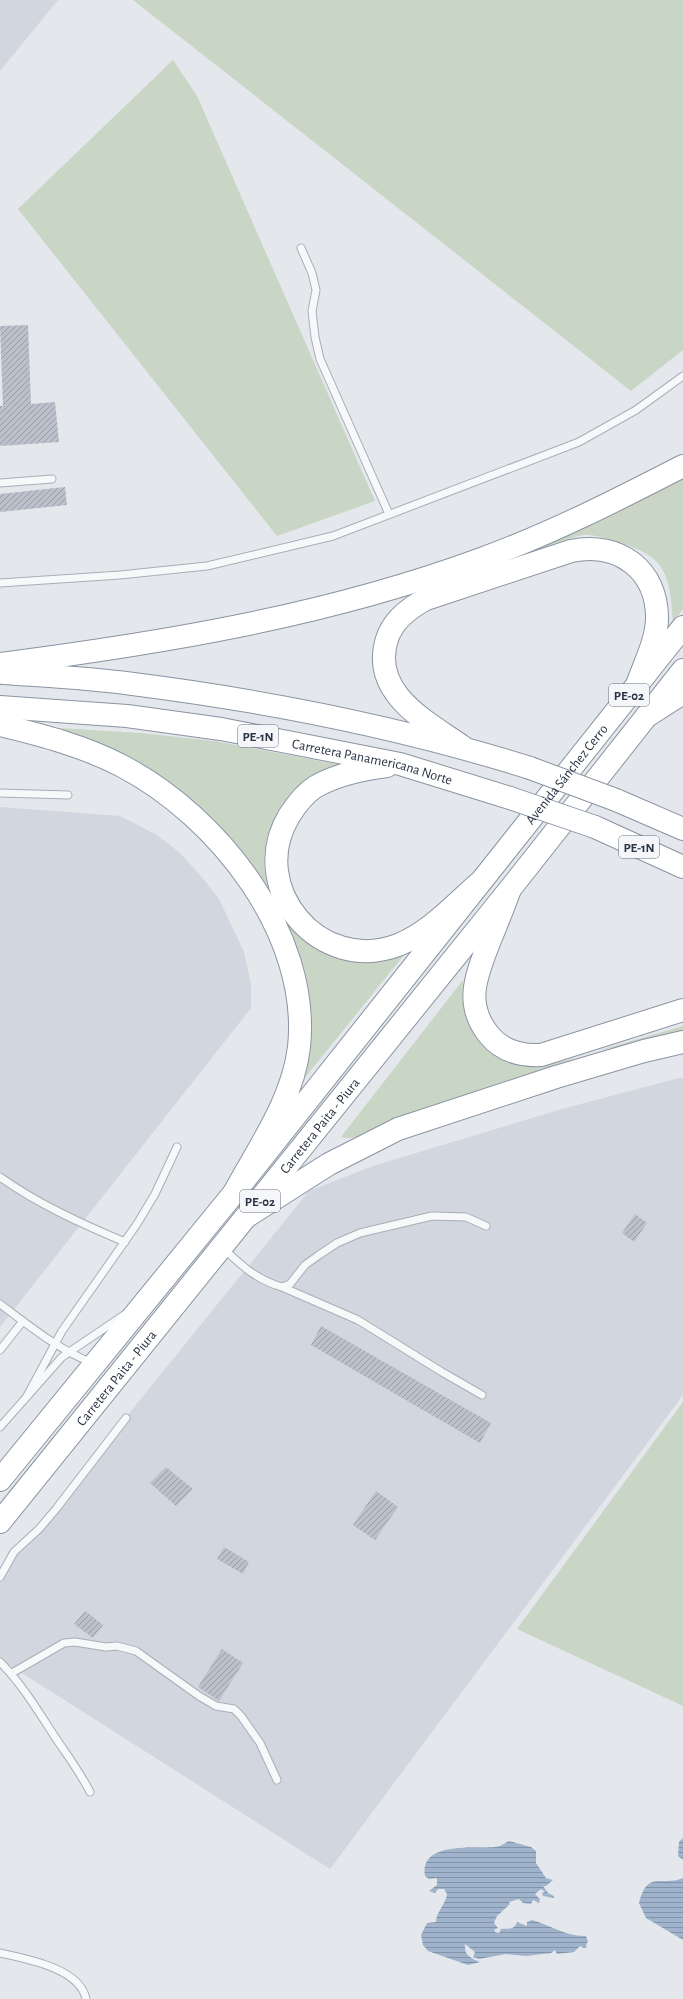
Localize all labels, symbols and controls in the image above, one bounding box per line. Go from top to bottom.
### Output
road number: PE-02 [609,684,649,706]
street label: Avenida Sánchez Cerro [523,722,611,827]
road number: PE-1N [238,725,278,747]
street label: Carretera Panamericana Norte [291,737,454,788]
road number: PE-1N [619,836,659,858]
street label: Carretera Paita - Piura [278,1075,363,1177]
road number: PE-02 [240,1190,280,1212]
street label: Carretera Paita - Piura [74,1328,160,1429]

